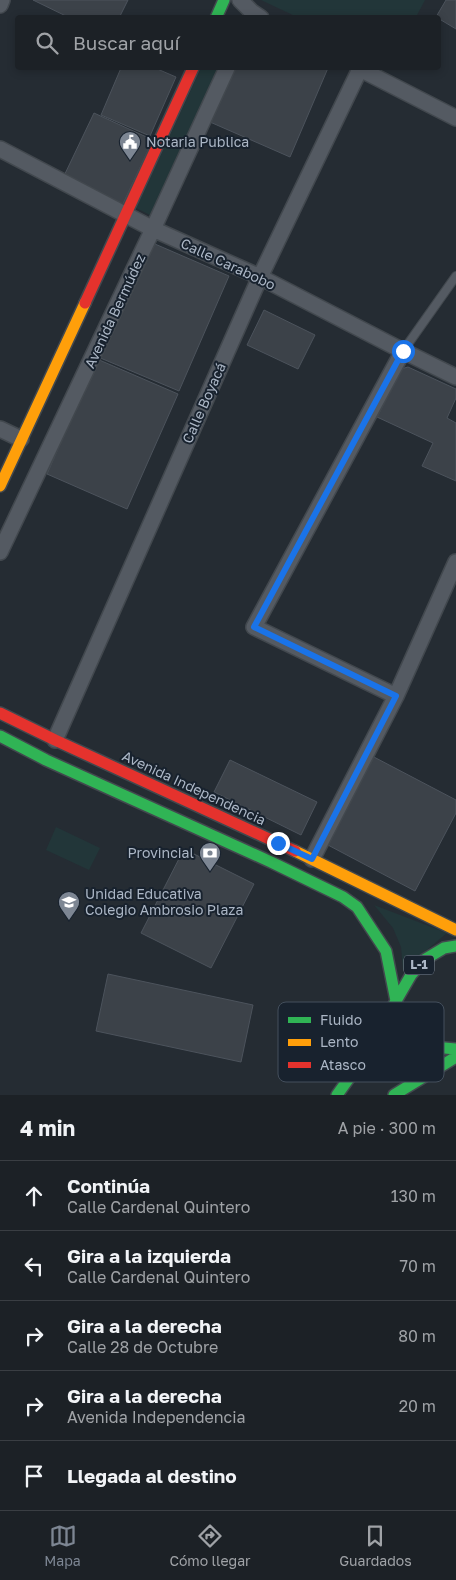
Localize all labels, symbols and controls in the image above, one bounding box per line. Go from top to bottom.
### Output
search box [15,15,441,70]
icon: search [33,29,61,57]
text: Buscar aquí [73,31,180,54]
public building icon: Notaria Publica [118,130,142,161]
place label: Notaria Publica [146,133,249,150]
street label: Calle Carabobo [178,234,278,293]
street label: Avenida Bermúdez [81,251,149,371]
route start [392,340,415,363]
street label: Calle Boyacá [178,360,229,446]
street label: Avenida Independencia [120,747,269,828]
route end [267,832,290,855]
bank icon: Provincial [198,841,222,872]
place label: Provincial [127,844,194,861]
place label: Unidad Educativa Colegio Ambrosio Plaza [85,885,243,918]
school or university icon: Unidad Educativa Colegio Ambrosio Plaza [57,890,81,921]
road number: L-1 [404,956,434,974]
legend [278,1002,444,1082]
text: Fluido [320,1011,362,1028]
text: Lento [320,1033,358,1050]
text: Atasco [320,1056,366,1073]
text: 4 min [20,1115,75,1141]
text: A pie · 300 m [338,1118,436,1138]
text: Continúa [67,1174,150,1197]
icon: ahead [20,1182,48,1210]
text: 130 m [391,1186,436,1206]
text: Calle Cardenal Quintero [67,1197,250,1217]
text: Gira a la izquierda [67,1244,231,1267]
icon: left [20,1252,48,1280]
text: 70 m [399,1256,436,1276]
text: Calle Cardenal Quintero [67,1267,250,1287]
text: Gira a la derecha [67,1314,222,1337]
icon: right [20,1322,48,1350]
text: 80 m [398,1326,436,1346]
text: Calle 28 de Octubre [67,1337,218,1357]
text: Gira a la derecha [67,1384,222,1407]
icon: right [20,1392,48,1420]
text: 20 m [399,1396,436,1416]
text: Avenida Independencia [67,1407,246,1427]
icon: arrive [20,1462,48,1490]
text: Llegada al destino [67,1464,237,1487]
tab: Mapa [44,1522,81,1569]
tab: Cómo llegar [169,1522,251,1569]
tab: Guardados [339,1522,412,1569]

